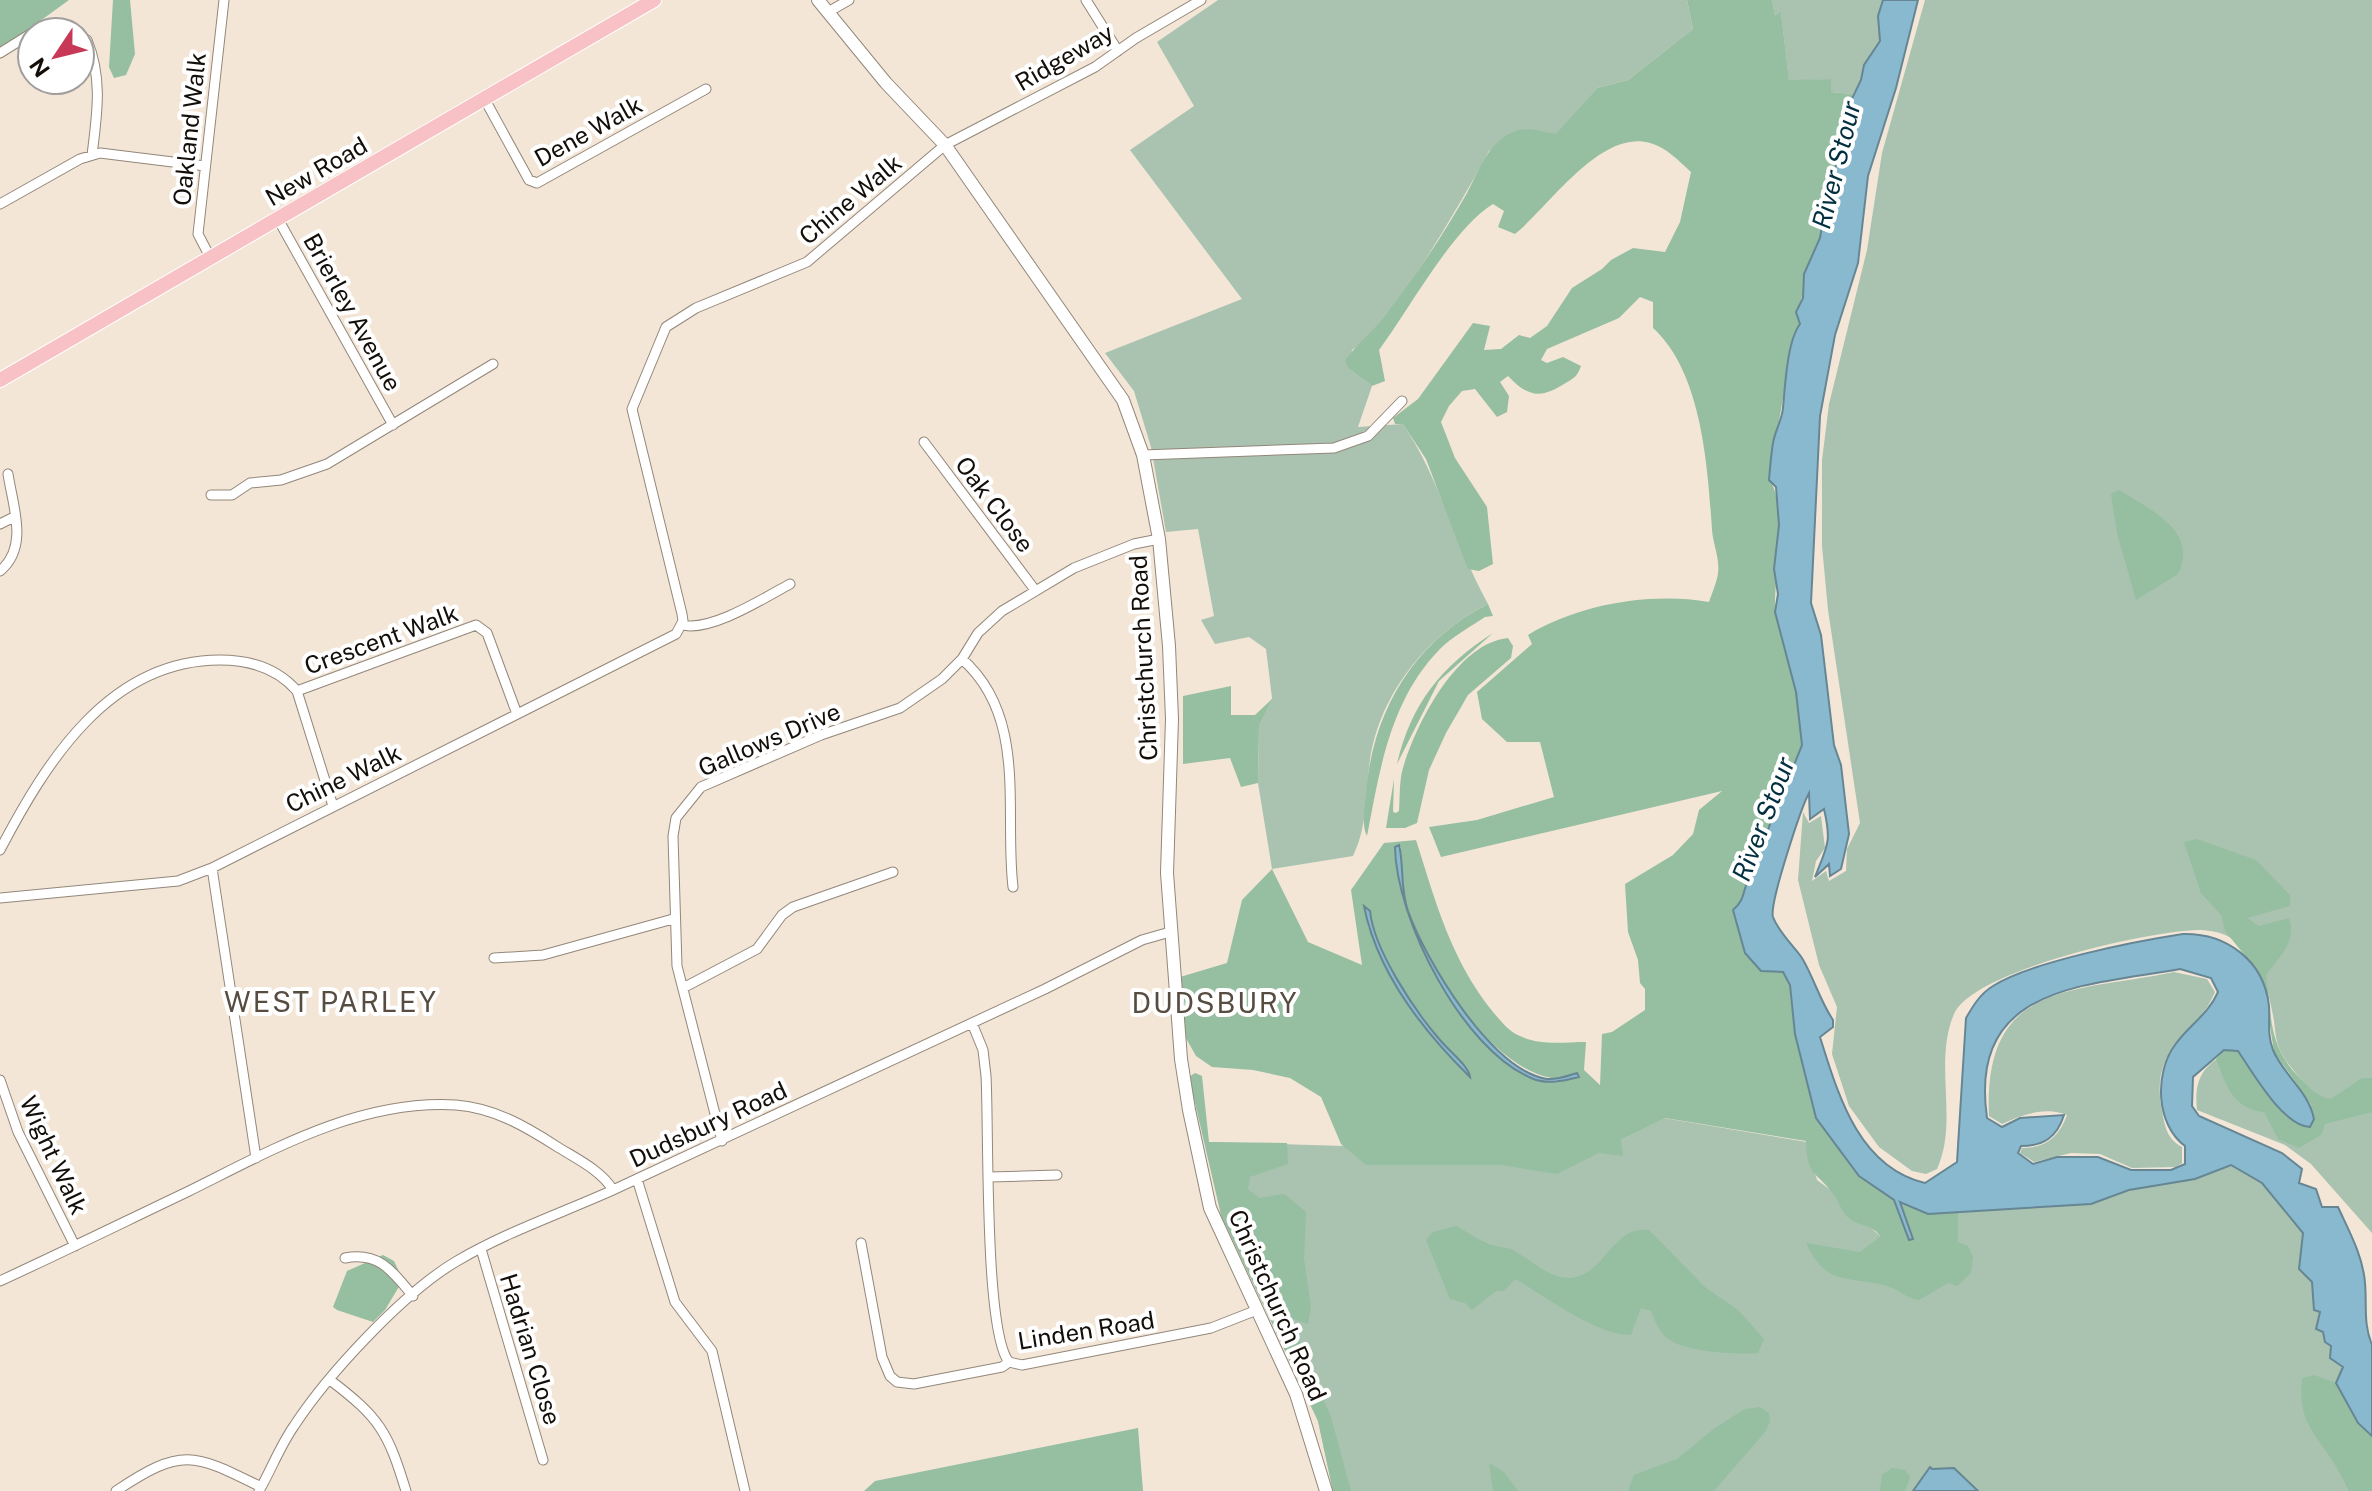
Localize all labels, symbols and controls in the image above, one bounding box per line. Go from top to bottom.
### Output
north arrow [16,16,96,96]
street label: Ridgeway [1010,18,1118,96]
street label: Oakland Walk [167,51,211,207]
text: N [24,53,55,82]
street label: Dene Walk [529,90,647,172]
water label: River Stour [1805,98,1867,232]
street label: New Road [260,131,372,211]
street label: Chine Walk [793,148,907,250]
street label: Brierley Avenue [298,228,408,396]
street label: Oak Close [950,451,1040,557]
street label: Christchurch Road [1124,554,1162,762]
street label: Crescent Walk [300,598,462,680]
street label: Gallows Drive [694,696,844,782]
street label: Chine Walk [281,738,405,818]
water label: River Stour [1725,752,1801,885]
district label: WEST PARLEY [224,985,438,1018]
district label: DUDSBURY [1132,986,1298,1019]
street label: Dudsbury Road [625,1075,791,1173]
street label: Wight Walk [14,1091,94,1219]
street label: Christchurch Road [1223,1205,1333,1405]
street label: Hadrian Close [495,1270,567,1428]
street label: Linden Road [1016,1305,1156,1355]

